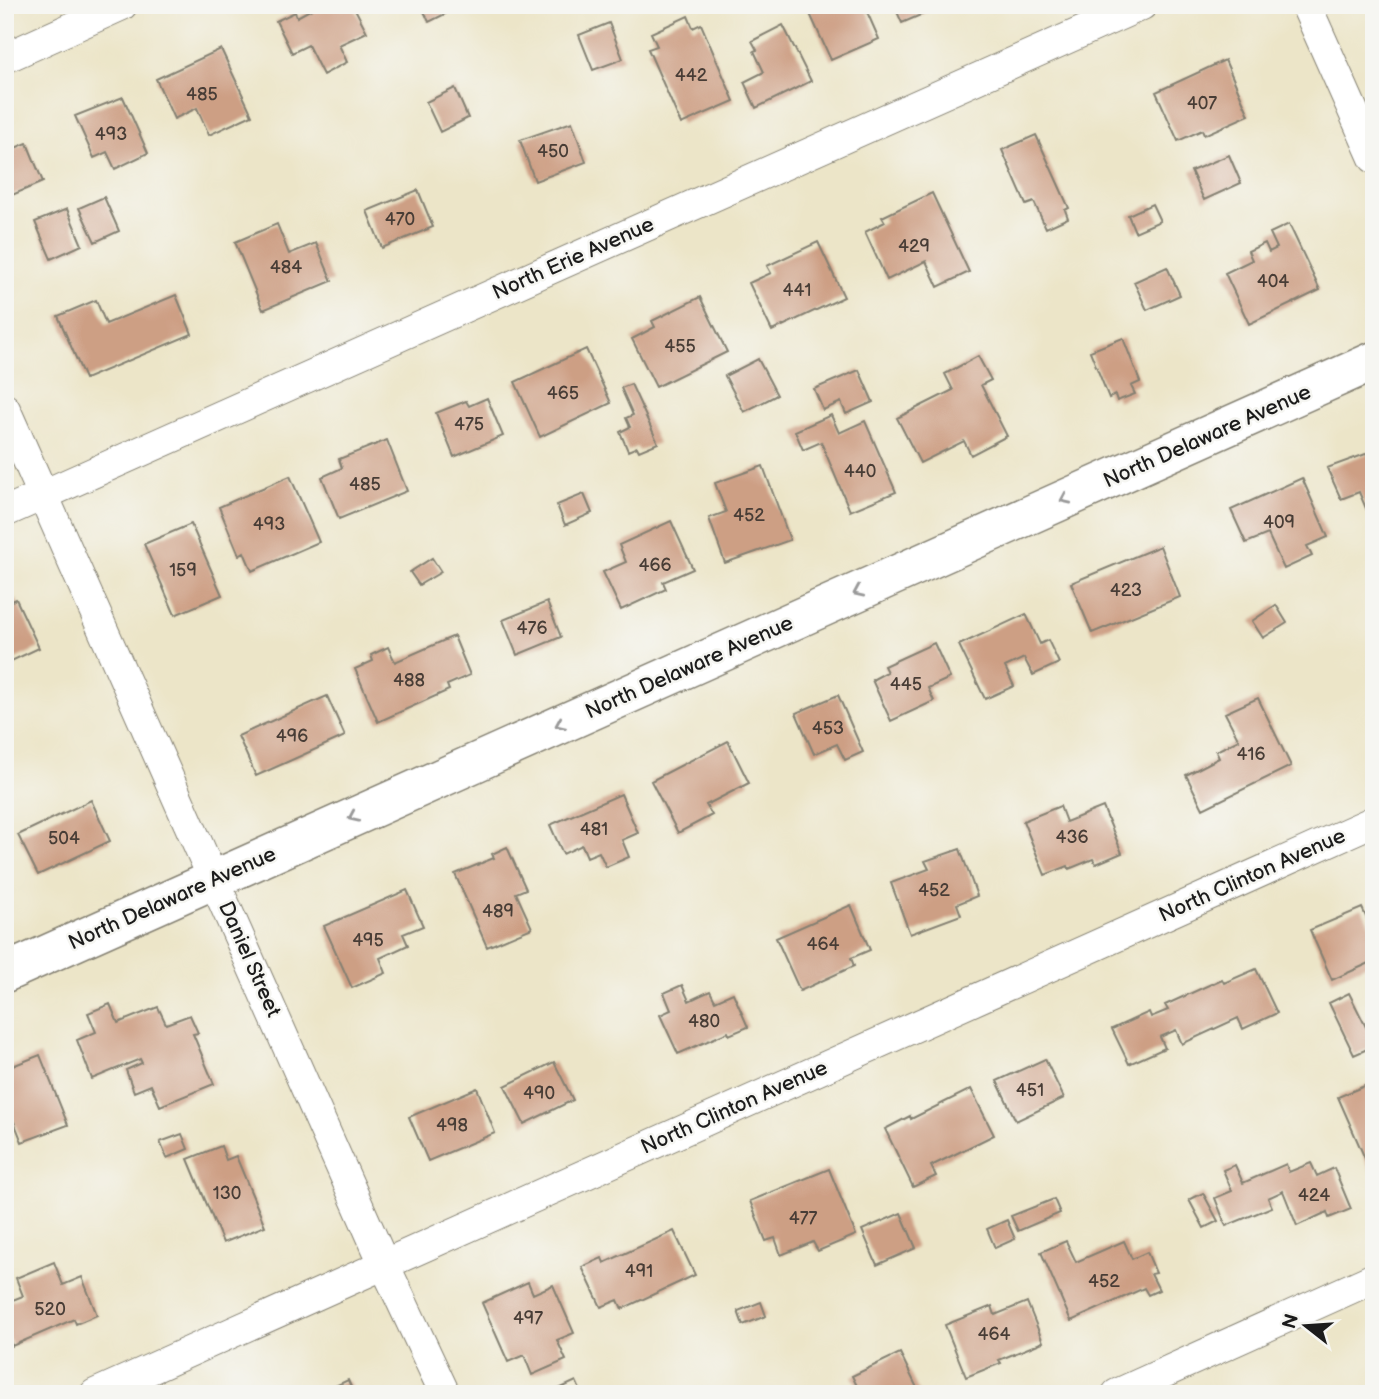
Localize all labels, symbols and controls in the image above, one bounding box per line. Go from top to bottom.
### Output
house number: 442 [675,65,708,86]
house number: 485 [186,84,218,105]
house number: 407 [1187,93,1217,114]
house number: 493 [95,124,127,145]
house number: 450 [537,141,569,162]
house number: 470 [385,209,415,230]
street label: North Erie Avenue [489,212,658,305]
house number: 429 [898,236,930,257]
house number: 484 [270,257,302,278]
house number: 404 [1257,271,1289,292]
house number: 441 [783,280,811,301]
house number: 455 [664,336,696,357]
street label: North Delaware Avenue [1099,379,1315,494]
house number: 465 [547,383,579,404]
house number: 475 [454,414,484,435]
house number: 440 [844,461,876,482]
house number: 485 [349,474,381,495]
one-way arrow [1060,491,1073,505]
house number: 452 [733,505,765,526]
house number: 409 [1263,512,1295,533]
house number: 493 [253,514,285,535]
house number: 466 [639,555,671,576]
house number: 159 [169,560,197,581]
house number: 423 [1110,580,1142,601]
one-way arrow [852,584,865,598]
street label: North Delaware Avenue [581,610,797,725]
house number: 476 [517,618,547,639]
house number: 488 [393,670,425,691]
house number: 445 [890,674,922,695]
one-way arrow [555,716,568,730]
house number: 453 [812,718,844,739]
house number: 496 [276,726,308,747]
house number: 416 [1237,744,1265,765]
one-way arrow [347,809,360,823]
house number: 481 [580,819,608,840]
street label: North Clinton Avenue [1155,823,1349,928]
house number: 436 [1055,827,1089,848]
house number: 504 [48,828,80,849]
street label: North Delaware Avenue [64,841,280,956]
house number: 452 [918,880,950,901]
street label: Daniel Street [213,898,286,1021]
house number: 489 [482,901,514,922]
house number: 495 [352,930,384,951]
house number: 464 [807,934,839,955]
house number: 480 [688,1011,720,1032]
street label: North Clinton Avenue [637,1055,831,1160]
house number: 451 [1016,1080,1044,1101]
house number: 490 [523,1083,555,1104]
house number: 498 [436,1115,468,1136]
house number: 130 [213,1183,241,1204]
house number: 424 [1298,1185,1330,1206]
house number: 477 [789,1208,817,1229]
house number: 491 [625,1261,653,1282]
house number: 452 [1088,1271,1120,1292]
north arrow [1270,1290,1340,1360]
house number: 520 [34,1299,66,1320]
house number: 497 [513,1308,543,1329]
text: N [1278,1311,1304,1332]
house number: 464 [978,1324,1010,1345]

